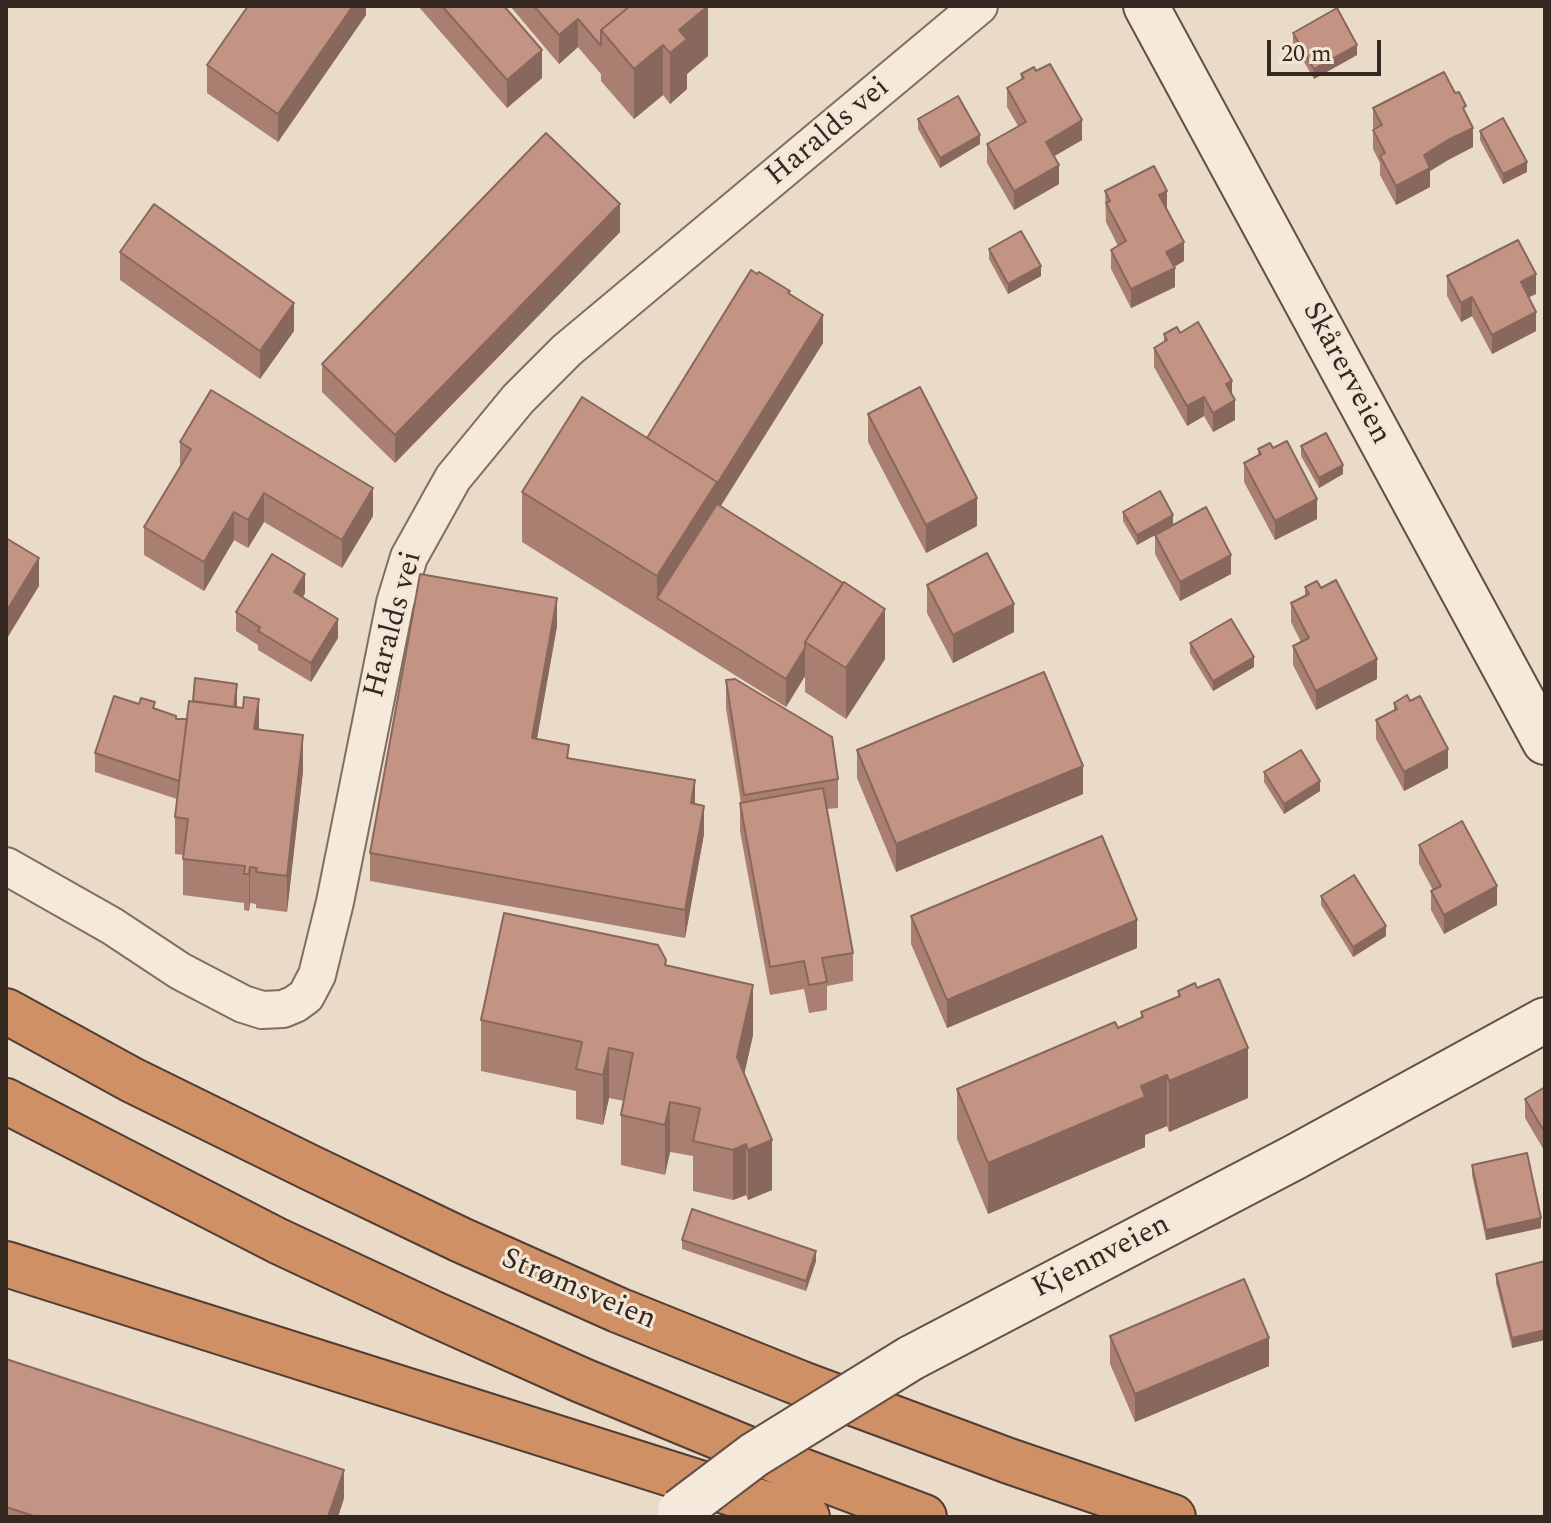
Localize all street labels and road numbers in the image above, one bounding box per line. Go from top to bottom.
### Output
street label: Haralds vei [760,71,898,195]
street label: Skårerveien [1293,297,1397,451]
street label: Haralds vei [358,548,432,702]
street label: Kjennveien [1027,1208,1177,1308]
street label: Strømsveien [495,1242,661,1340]

